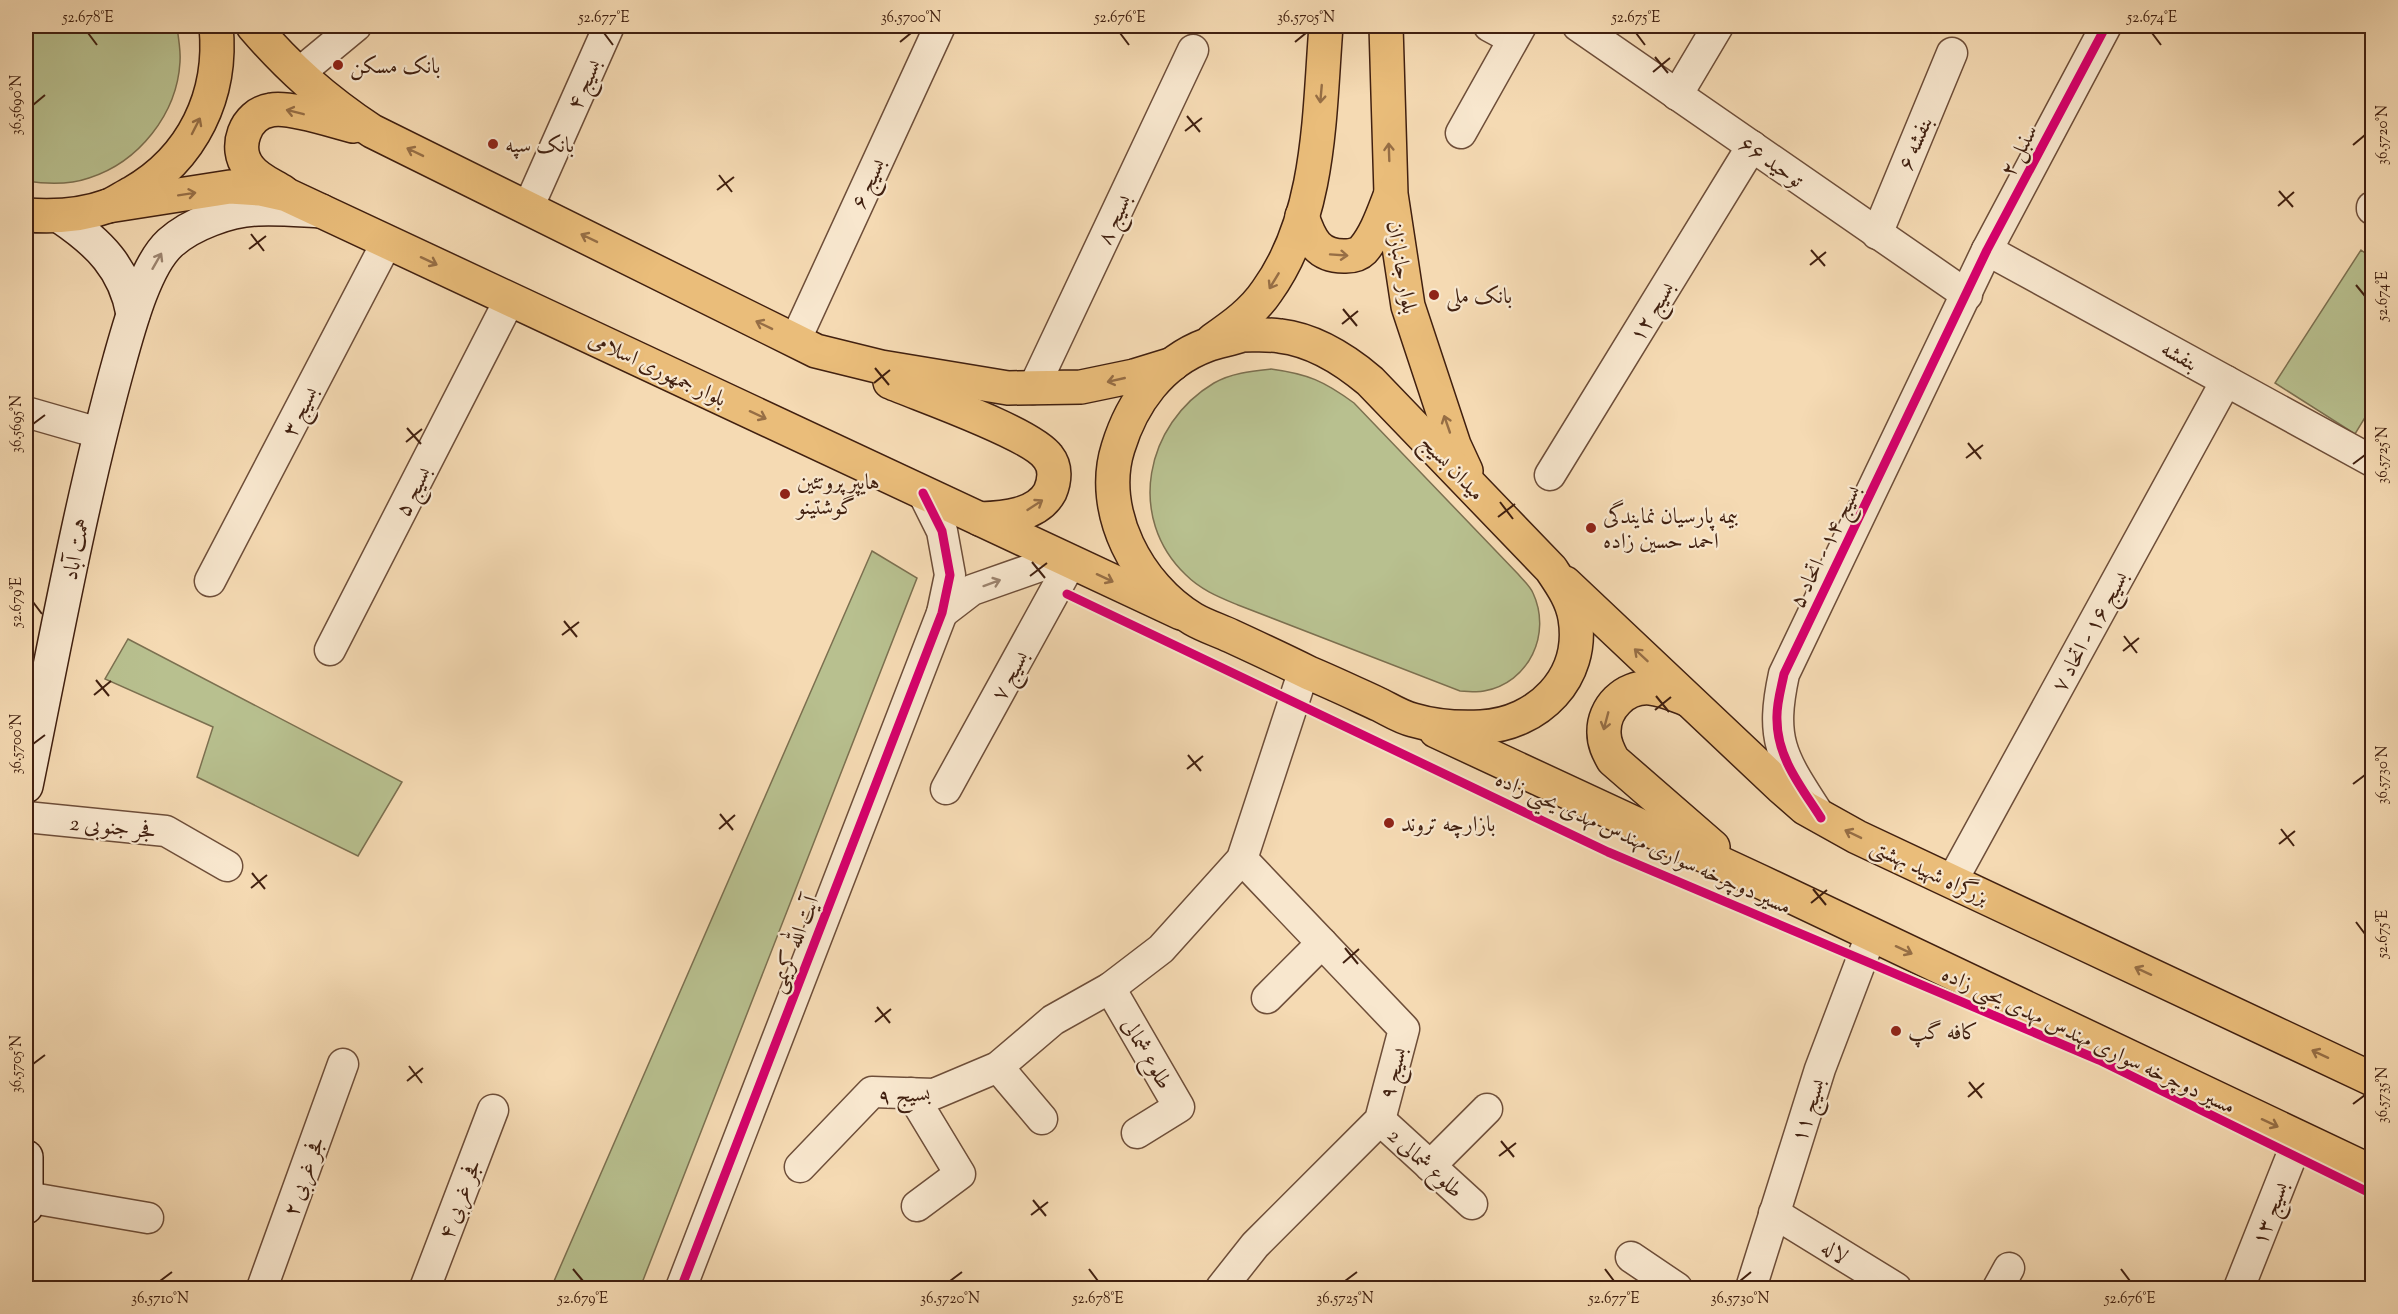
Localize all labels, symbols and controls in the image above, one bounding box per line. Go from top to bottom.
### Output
text: 52.678°E [61,8,114,29]
text: 52.677°E [577,8,630,29]
text: 36.5700°N [881,8,941,29]
text: 52.676°E [1093,8,1146,29]
text: 36.5705°N [1277,8,1335,29]
text: 52.675°E [1611,8,1660,29]
text: 52.674°E [2126,8,2177,29]
place label: بانک مسکن [350,52,441,84]
street label: بسیج ۴ [560,55,612,116]
marker: بانک مسکن [331,58,345,72]
text: 36.5690°N [7,75,28,135]
one-way arrow [1315,83,1326,103]
text: 36.5720°N [2373,105,2394,165]
one-way arrow [285,106,305,117]
street label: بنفشه ۶ [1891,112,1942,176]
one-way arrow [191,118,202,136]
street label: سنبل ۲ [1994,120,2048,183]
street label: توحید ۶۶ [1731,130,1810,198]
place label: بانک سپه [505,131,574,163]
marker: بانک سپه [486,137,500,151]
one-way arrow [1384,143,1395,163]
one-way arrow [406,146,424,157]
street label: بسیج ۶ [844,153,896,215]
one-way arrow [176,188,196,199]
street label: بسیج ۸ [1090,189,1142,251]
street label: بلوار جانبازان [1376,218,1424,317]
one-way arrow [581,232,599,244]
one-way arrow [1329,250,1348,261]
one-way arrow [151,253,163,270]
one-way arrow [419,256,437,268]
text: 52.674°E [2373,271,2394,322]
one-way arrow [1267,272,1279,289]
street label: بسیج ۱۲ [1623,276,1685,349]
place label: بانک ملی [1446,282,1512,314]
marker: بانک ملی [1427,288,1441,302]
one-way arrow [755,319,773,331]
street label: بلوار جمهوری اسلامی [582,325,731,417]
street label: بنفشه [2154,334,2203,381]
one-way arrow [1107,375,1126,387]
street label: بسیج ۳ [275,381,329,444]
text: 36.5695°N [7,395,28,453]
one-way arrow [748,410,766,421]
one-way arrow [1440,415,1451,433]
text: 36.5725°N [2373,426,2394,484]
street label: میدان بسیج [1410,429,1491,510]
street label: بسیج ۵ [388,461,442,524]
place label: هایپر پروتئین گوشتینو [795,468,880,525]
street label: بسیج ۱۴ - اتحاد ۵ [1783,480,1871,615]
marker: هایپر پروتئین گوشتینو [778,487,792,501]
one-way arrow [1026,499,1043,511]
place label: بیمه پارسیان نمایندگی احمد حسین زاده [1603,499,1739,559]
street label: همت آباد [56,516,100,584]
marker: بیمه پارسیان نمایندگی احمد حسین زاده [1584,521,1598,535]
street label: بسیج ۱۶ - اتحاد ۷ [2045,566,2139,699]
one-way arrow [1096,572,1114,584]
text: 52.679°E [7,577,28,628]
one-way arrow [982,577,1000,588]
street label: بسیج ۷ [985,646,1039,708]
one-way arrow [1634,648,1649,662]
one-way arrow [1600,711,1612,730]
text: 36.5700°N [7,714,28,774]
text: 36.5730°N [2373,746,2394,804]
street label: مسیر دوچرخه سواری مهندس مهدی یحیی زاده [1490,765,1796,925]
street label: فجر جنوبی 2 [68,809,158,849]
place label: بازارچه تروند [1401,810,1495,842]
marker: بازارچه تروند [1382,816,1396,830]
one-way arrow [1844,828,1862,840]
street label: بزرگراه شهید بهشتی [1864,831,1994,915]
street label: آیت الله کریمی [759,888,830,998]
text: 52.675°E [2373,910,2394,959]
one-way arrow [1894,944,1912,956]
street label: مسیر دوچرخه سواری مهندس مهدی یحیی زاده [1936,959,2240,1124]
one-way arrow [2135,965,2153,977]
street label: طلوع شمالی [1112,1013,1179,1096]
place label: کافه گپ [1908,1018,1978,1050]
marker: کافه گپ [1889,1024,1903,1038]
text: 36.5705°N [7,1035,28,1093]
street label: بسیج ۹ [1373,1044,1418,1104]
one-way arrow [2311,1048,2329,1060]
text: 36.5735°N [2373,1067,2394,1123]
street label: بسیج ۱۱ [1785,1075,1836,1147]
street label: بسیج ۹ [877,1079,932,1116]
one-way arrow [2260,1117,2278,1129]
street label: طلوع شمالی 2 [1379,1121,1469,1207]
street label: فجر غربی ۲ [277,1132,335,1222]
street label: فجر غربی ۴ [432,1155,492,1245]
street label: بسیج ۱۳ [2245,1178,2299,1251]
street label: لاله [1814,1233,1853,1274]
text: 36.5710°N [131,1289,189,1310]
text: 52.679°E [557,1289,608,1310]
text: 36.5720°N [920,1289,980,1310]
text: 52.678°E [1071,1289,1124,1310]
text: 36.5725°N [1316,1289,1374,1310]
text: 52.677°E [1587,1289,1640,1310]
text: 36.5730°N [1711,1289,1769,1310]
text: 52.676°E [2103,1289,2156,1310]

